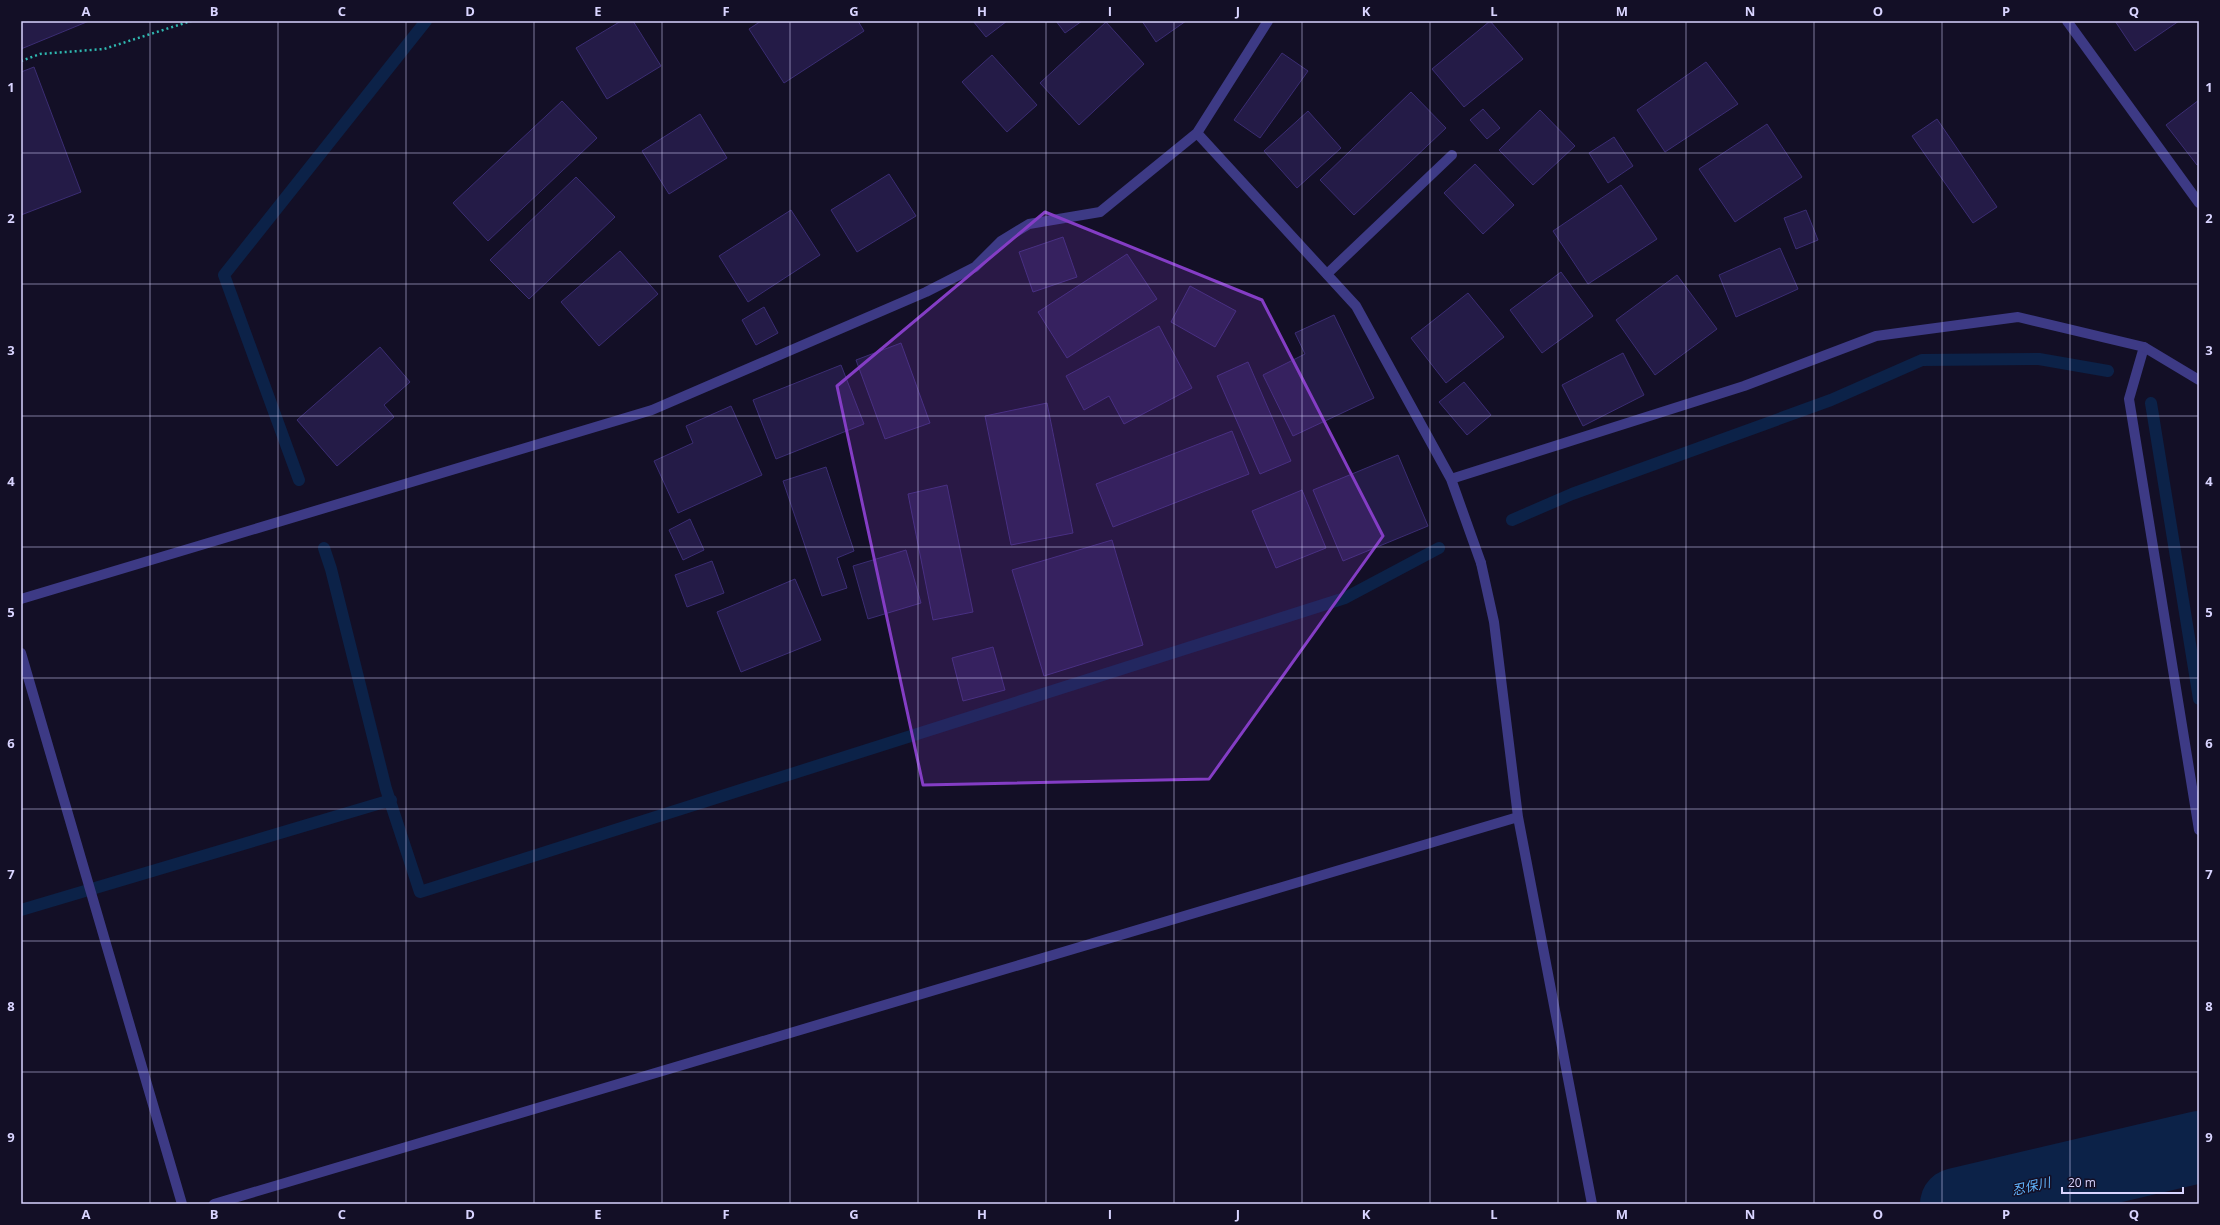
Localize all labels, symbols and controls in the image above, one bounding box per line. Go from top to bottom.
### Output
text: A [82,2,91,20]
text: B [210,2,219,20]
text: C [338,2,346,20]
text: D [465,2,475,20]
text: E [594,2,602,20]
text: F [722,2,730,20]
text: G [849,2,859,20]
text: H [977,2,987,20]
text: I [1108,2,1112,20]
text: J [1235,2,1240,20]
text: K [1362,2,1371,20]
text: L [1490,2,1498,20]
text: M [1616,2,1628,20]
text: N [1745,2,1755,20]
text: O [1873,2,1883,20]
text: P [2002,2,2010,20]
text: Q [2129,2,2139,20]
text: 1 [7,78,15,96]
text: 1 [2205,78,2213,96]
text: 2 [7,209,15,227]
text: 2 [2205,209,2213,227]
text: 3 [7,341,15,359]
text: 3 [2205,341,2213,359]
text: 4 [7,472,15,490]
text: 4 [2205,472,2213,490]
text: 5 [7,603,15,621]
text: 5 [2205,603,2213,621]
text: 6 [7,734,15,752]
text: 6 [2205,734,2213,752]
text: 7 [7,865,15,883]
text: 7 [2205,865,2213,883]
text: 8 [7,997,15,1015]
text: 8 [2205,997,2213,1015]
text: 9 [7,1128,15,1146]
text: 9 [2205,1128,2213,1146]
scale bar [2062,1169,2183,1195]
water label: 忍保川 [2010,1172,2054,1199]
text: 20 m [2068,1174,2096,1191]
text: A [82,1205,91,1223]
text: B [210,1205,219,1223]
text: C [338,1205,346,1223]
text: D [465,1205,475,1223]
text: E [594,1205,602,1223]
text: F [722,1205,730,1223]
text: G [849,1205,859,1223]
text: H [977,1205,987,1223]
text: I [1108,1205,1112,1223]
text: J [1235,1205,1240,1223]
text: K [1362,1205,1371,1223]
text: L [1490,1205,1498,1223]
text: M [1616,1205,1628,1223]
text: N [1745,1205,1755,1223]
text: O [1873,1205,1883,1223]
text: P [2002,1205,2010,1223]
text: Q [2129,1205,2139,1223]

